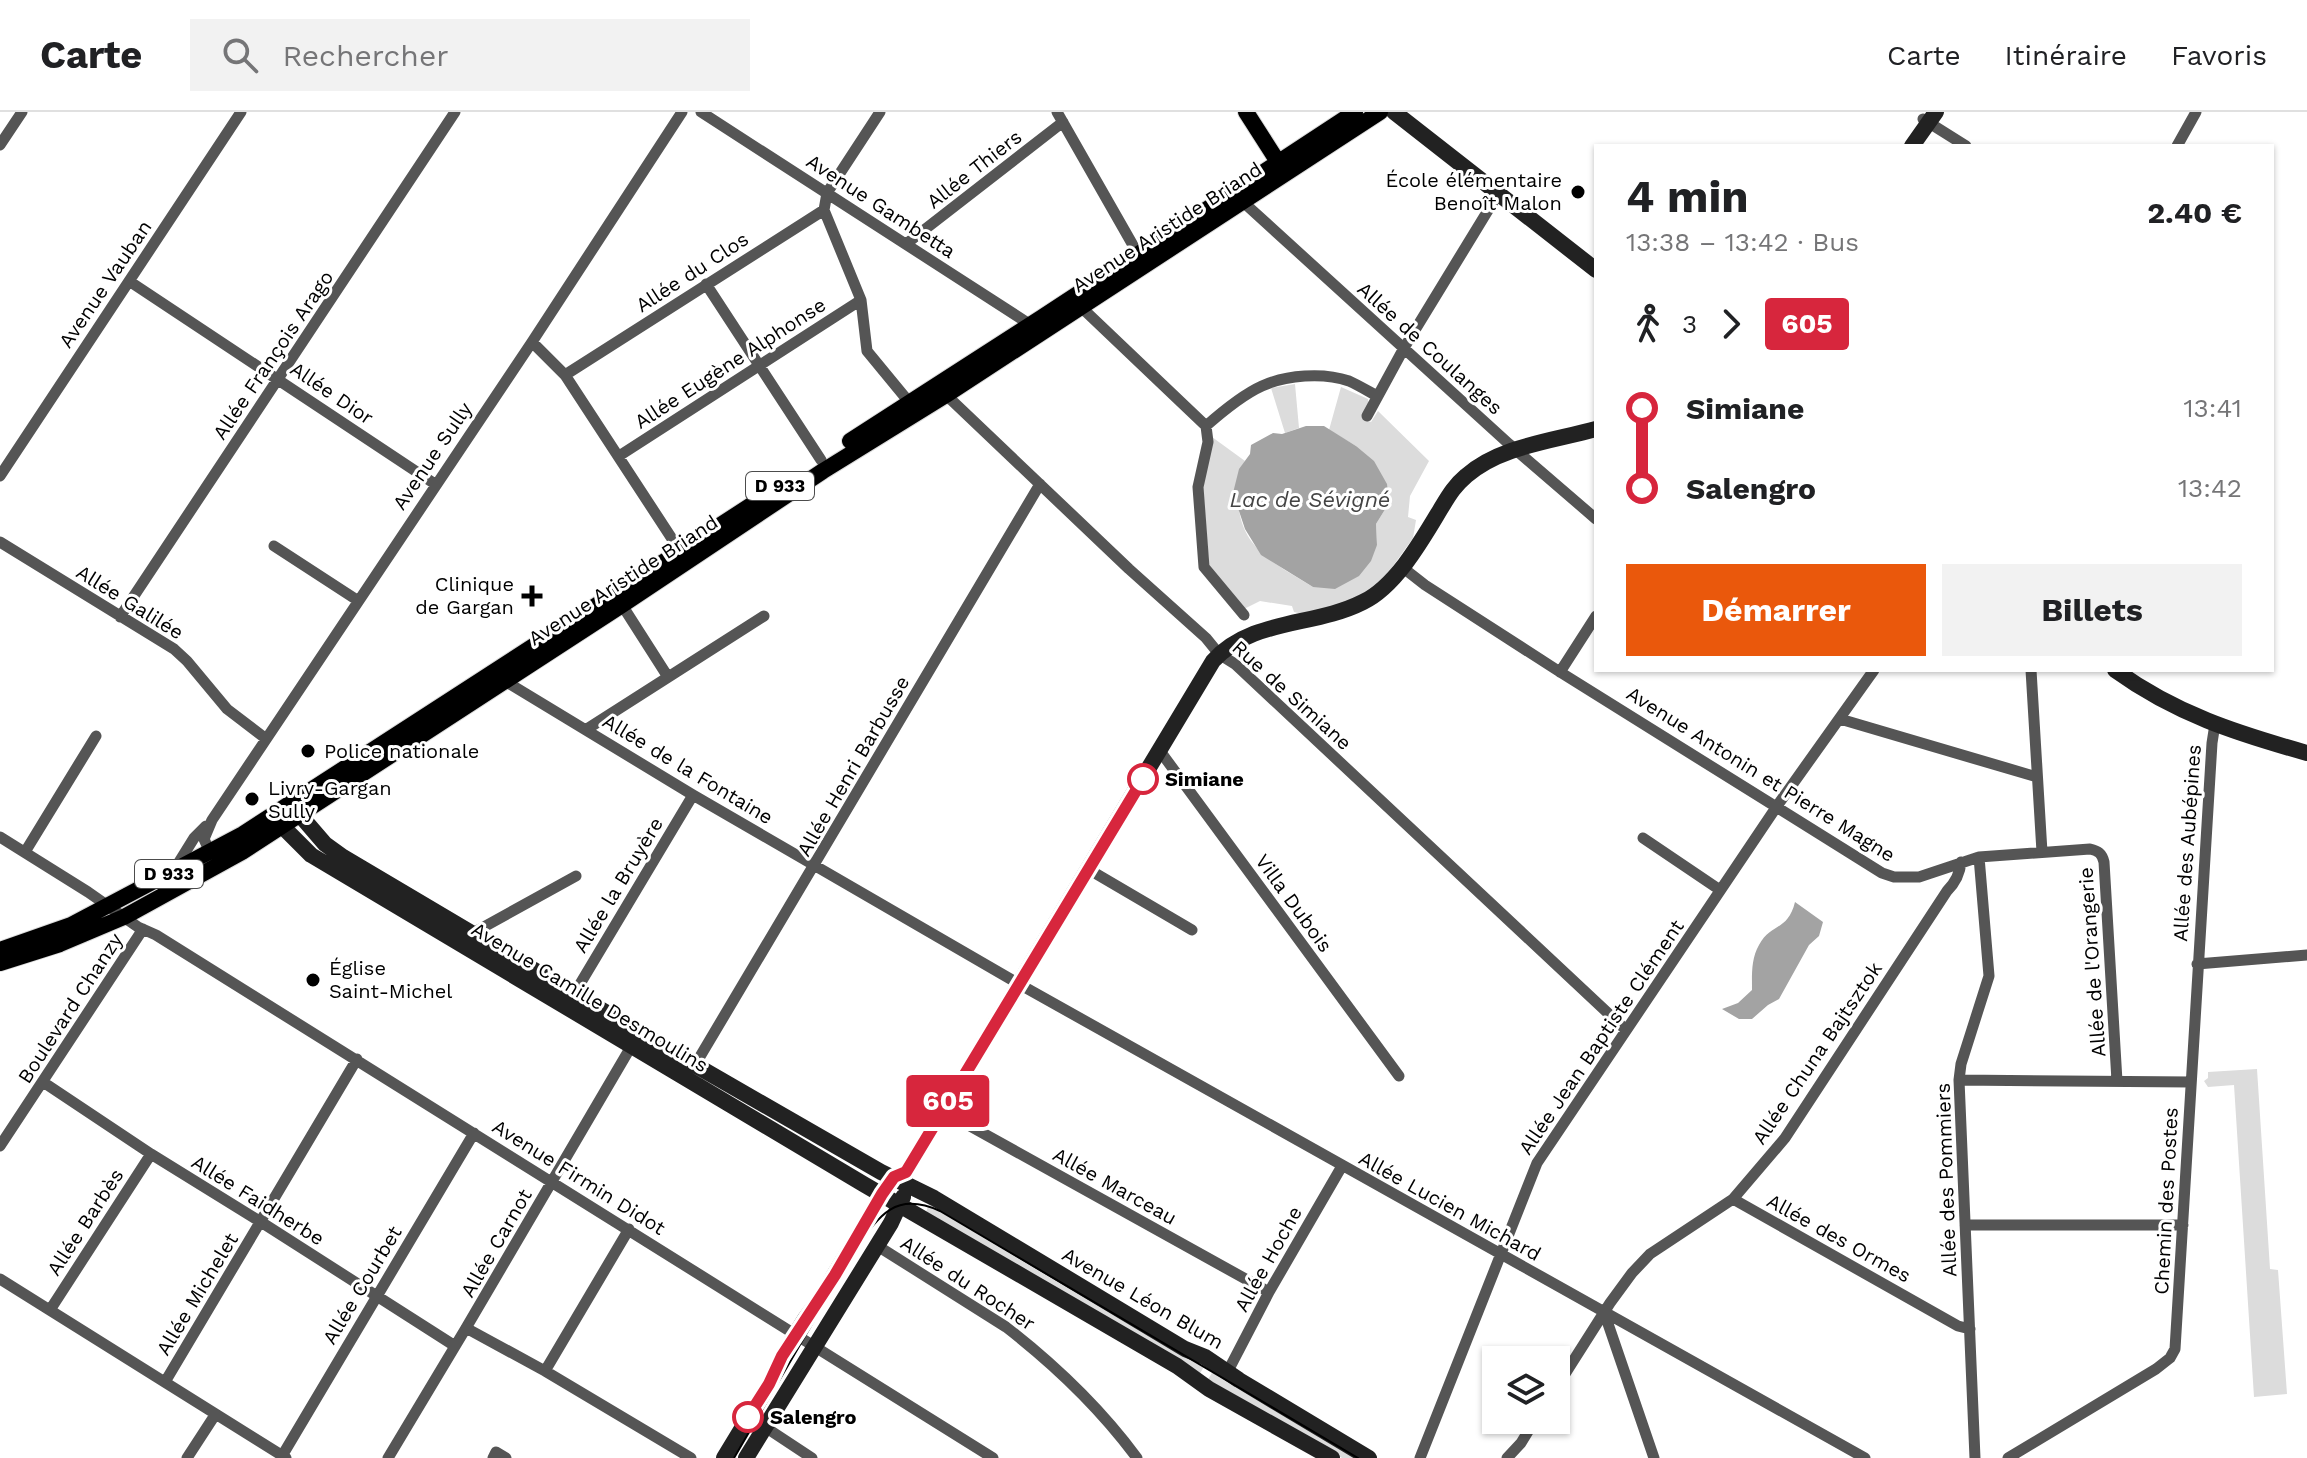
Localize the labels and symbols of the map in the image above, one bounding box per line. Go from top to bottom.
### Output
street label: Allée Thiers [922,124,1026,214]
street label: Avenue Gambetta [802,149,960,263]
street label: Avenue Aristide Briand [1068,157,1266,297]
place label: École élémentaire Benoît Malon [1386,168,1562,215]
marker: École élémentaire Benoît Malon [1569,183,1587,201]
street label: Avenue Vauban [54,216,156,352]
street label: Allée du Clos [631,227,753,317]
street label: Allée François Arago [208,266,338,444]
street label: Allée de Coulanges [1353,277,1507,419]
street label: Allée Eugène Alphonse [630,292,830,434]
street label: Allée Dior [286,356,378,430]
street label: Avenue Sully [387,397,477,514]
road number: D 933 [746,472,814,500]
water label: Lac de Sévigné [1230,487,1390,512]
street label: Avenue Aristide Briand [524,510,722,650]
street label: Allée Galilée [72,560,188,644]
place label: Clinique de Gargan [415,572,514,619]
marker: Clinique de Gargan [521,585,543,607]
street label: Rue de Simiane [1227,635,1357,755]
street label: Allée Henri Barbusse [792,672,914,860]
street label: Avenue Antonin et Pierre Magne [1622,681,1900,867]
street label: Allée de la Fontaine [599,709,777,829]
place label: Police nationale [324,739,479,763]
marker: Police nationale [299,742,317,760]
street label: Allée des Aubépines [2168,744,2206,942]
marker: Simiane [1128,764,1158,794]
place label: Simiane [1165,767,1244,791]
place label: Livry-Gargan Sully [268,776,392,823]
marker: Livry-Gargan Sully [243,790,261,808]
street label: Allée la Bruyère [568,813,668,957]
street label: Villa Dubois [1250,849,1338,957]
road number: D 933 [135,860,203,888]
street label: Allée de l'Orangerie [2073,866,2111,1058]
street label: Allée Jean Baptiste Clément [1513,914,1689,1159]
street label: Avenue Camille Desmoulins [467,917,713,1077]
street label: Boulevard Chanzy [12,928,128,1088]
place label: Église Saint-Michel [329,956,452,1003]
street label: Allée Chuna Bajtsztok [1747,957,1887,1149]
marker: Église Saint-Michel [304,971,322,989]
line badge: 605 [902,1075,994,1127]
street label: Allée des Pommiers [1931,1083,1961,1277]
street label: Chemin des Postes [2149,1107,2183,1295]
street label: Avenue Firmin Didot [488,1114,670,1240]
street label: Allée Marceau [1049,1142,1181,1230]
street label: Allée Lucien Michard [1355,1146,1545,1266]
street label: Allée Faidherbe [187,1150,329,1250]
street label: Allée Barbès [42,1164,128,1280]
street label: Allée Carnot [455,1184,537,1301]
street label: Allée des Ormes [1763,1188,1915,1288]
street label: Allée Hoche [1229,1202,1307,1316]
street label: Allée Courbet [317,1221,407,1348]
street label: Allée Michelet [151,1228,243,1360]
street label: Allée du Rocher [896,1231,1040,1335]
street label: Avenue Léon Blum [1058,1242,1228,1354]
marker: Salengro [733,1402,763,1432]
place label: Salengro [770,1405,857,1429]

